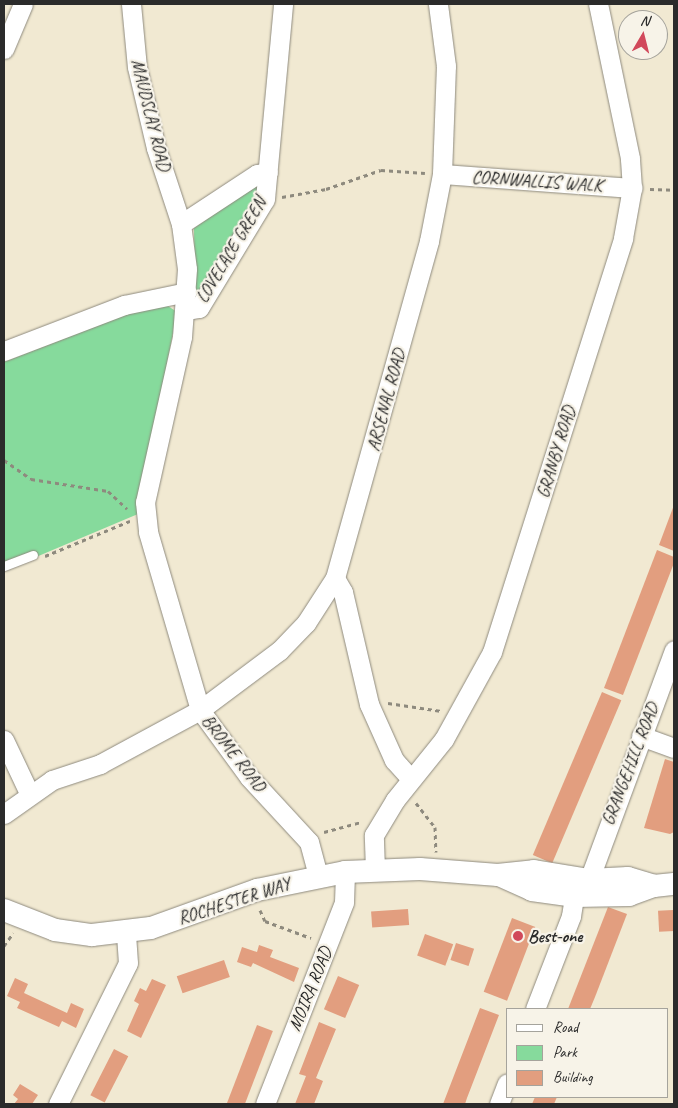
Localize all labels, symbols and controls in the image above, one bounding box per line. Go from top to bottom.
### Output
north arrow [618,10,668,60]
text: N [640,12,650,30]
street label: MAUDSLAY ROAD [127,56,175,174]
street label: CORNWALLIS WALK [471,166,603,196]
street label: LOVELACE GREEN [191,193,271,307]
street label: ARSENAL ROAD [362,346,410,454]
street label: GRANBY ROAD [532,403,580,501]
street label: GRANGEHILL ROAD [597,700,663,828]
street label: BROME ROAD [197,710,271,796]
street label: ROCHESTER WAY [175,873,293,929]
place label: Best-one [528,925,582,947]
marker: Best-one [512,930,524,942]
street label: MOIRA ROAD [283,944,337,1034]
legend [506,1008,668,1098]
text: Road [553,1018,578,1037]
text: Park [553,1043,577,1062]
text: Building [553,1068,592,1087]

